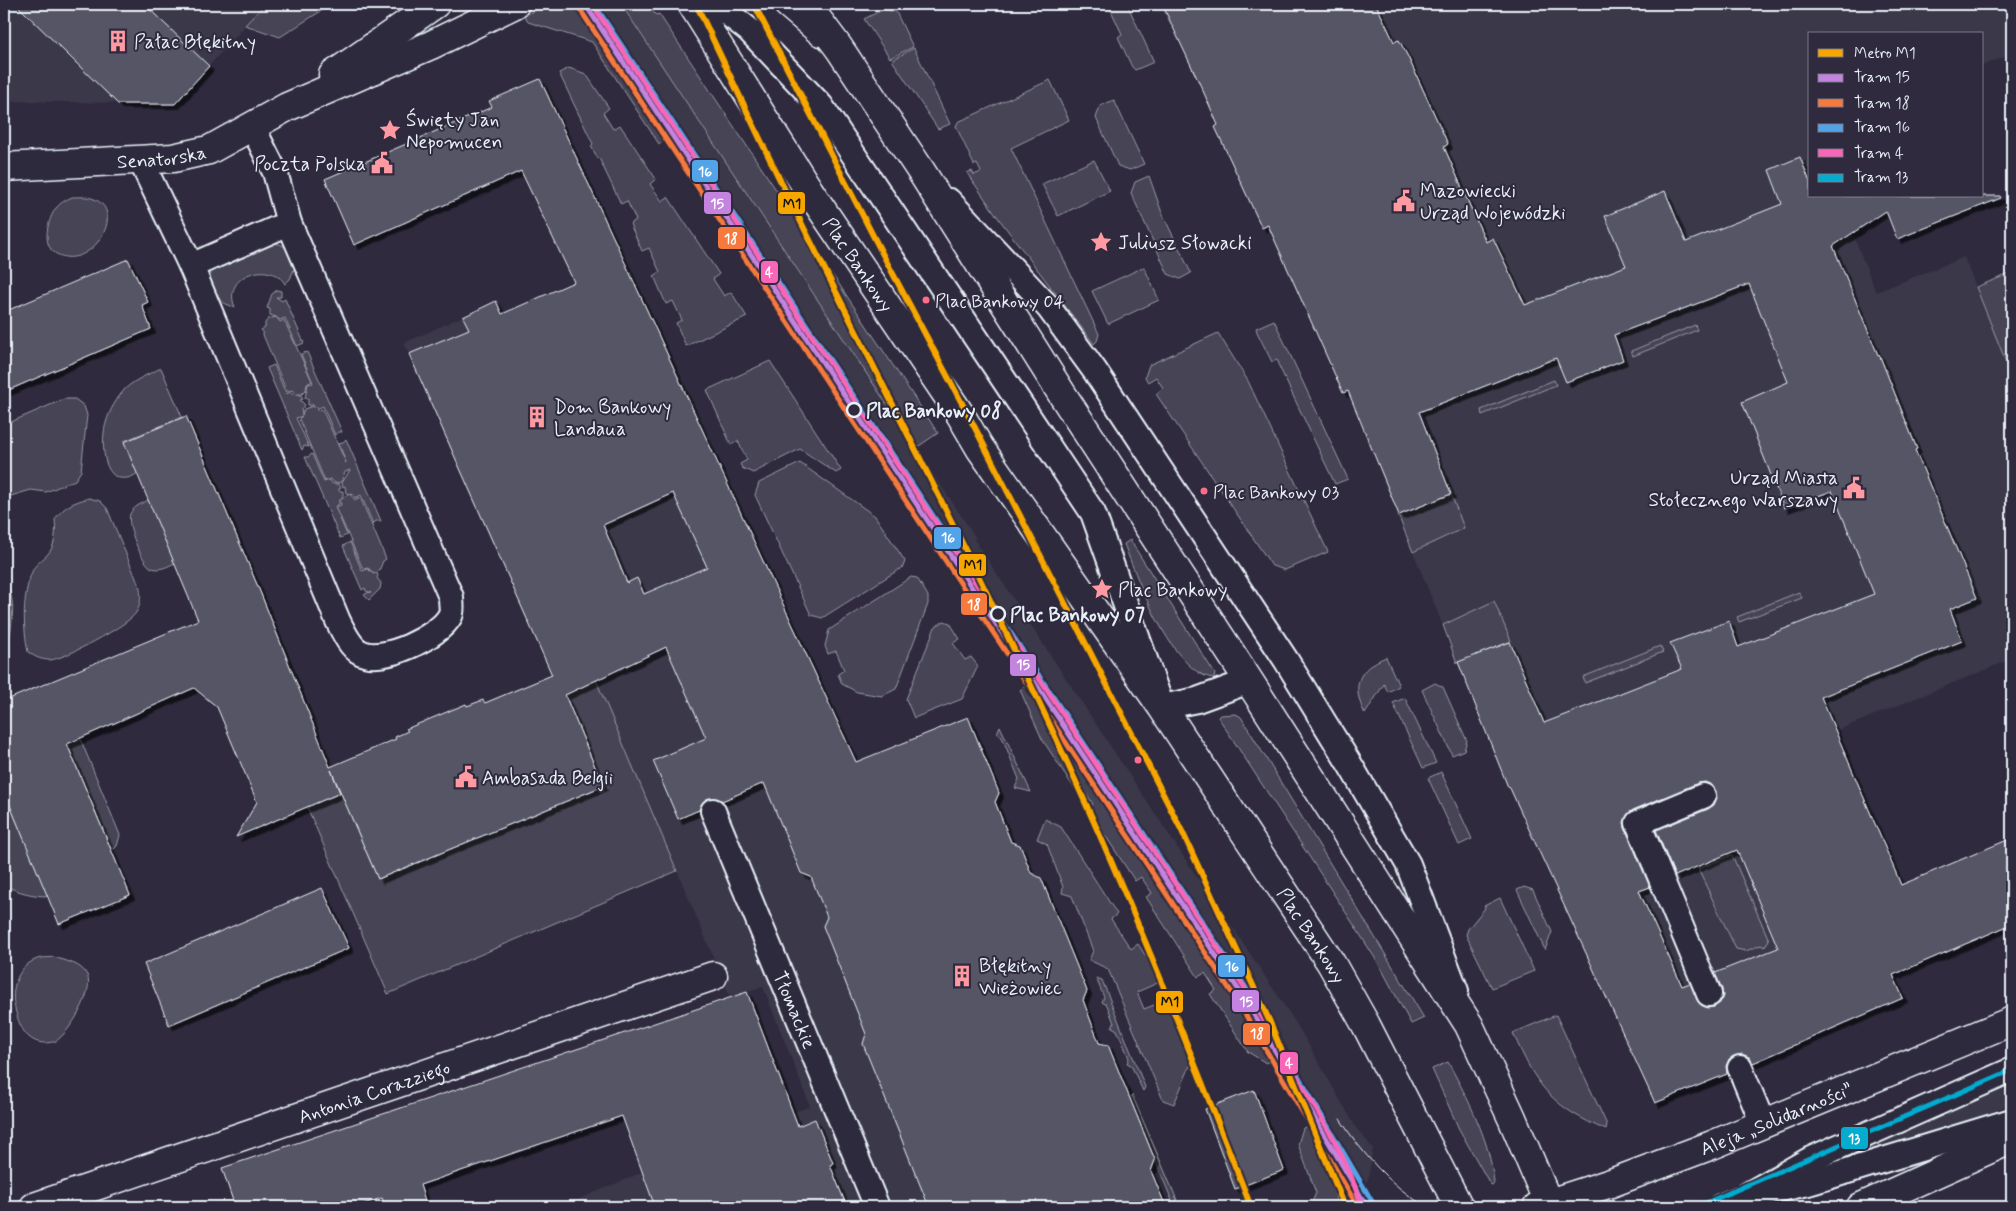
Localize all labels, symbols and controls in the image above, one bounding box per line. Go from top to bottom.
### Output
building icon: Pałac Błękitny [105,28,131,54]
place label: Pałac Błękitny [134,30,256,56]
legend [1808,32,1984,198]
text: Metro M1 [1854,44,1916,64]
text: Tram 15 [1854,68,1910,88]
text: Tram 18 [1854,94,1910,114]
place label: Święty Jan Nepomucen [406,107,502,155]
place icon: Święty Jan Nepomucen [377,117,403,143]
text: Tram 16 [1854,118,1910,138]
street label: Senatorska [116,140,209,175]
text: Tram 4 [1854,144,1904,164]
public building icon: Poczta Polska [369,150,395,176]
place label: Poczta Polska [254,152,366,177]
line badge: 16 [691,159,719,183]
text: 16 [698,163,712,181]
text: Tram 13 [1854,168,1908,188]
place label: Mazowiecki Urząd Wojewódzki [1420,179,1566,227]
public building icon: Mazowiecki Urząd Wojewódzki [1391,188,1417,214]
line badge: 15 [703,191,732,215]
line badge: M1 [777,191,806,215]
text: 15 [710,195,724,213]
text: M1 [783,195,801,213]
street label: Plac Bankowy [816,213,898,317]
line badge: 18 [717,226,746,250]
place icon: Juliusz Słowacki [1088,229,1114,255]
text: 18 [724,230,738,248]
place label: Juliusz Słowacki [1118,231,1252,256]
line badge: 4 [760,260,779,284]
text: 4 [765,264,774,282]
place label: Plac Bankowy 04 [935,290,1065,314]
marker: Plac Bankowy 04 [921,295,931,305]
place label: Dom Bankowy Landaua [554,395,671,442]
place label: Plac Bankowy 08 [866,399,1002,424]
marker: Plac Bankowy 08 [846,402,862,418]
building icon: Dom Bankowy Landaua [524,404,550,430]
place label: Urząd Miasta Stołecznego Warszawy [1649,466,1838,514]
public building icon: Urząd Miasta Stołecznego Warszawy [1841,475,1867,501]
place label: Plac Bankowy 03 [1213,481,1340,505]
marker: Plac Bankowy 03 [1199,486,1209,496]
line badge: 16 [933,526,962,550]
text: 16 [941,529,955,547]
line badge: M1 [958,553,987,577]
text: M1 [964,556,982,574]
place icon: Plac Bankowy [1089,576,1115,602]
place label: Plac Bankowy [1118,578,1227,603]
line badge: 18 [960,592,988,616]
text: 18 [967,596,981,614]
place label: Plac Bankowy 07 [1010,603,1145,628]
marker: Plac Bankowy 07 [990,606,1006,622]
line badge: 15 [1009,653,1037,677]
text: 15 [1016,656,1030,674]
unlabelled marker [1133,755,1143,765]
public building icon: Ambasada Belgii [453,764,479,790]
place label: Ambasada Belgii [482,766,613,792]
street label: Plac Bankowy [1271,883,1351,988]
place label: Błękitny Wieżowiec [979,954,1062,1001]
line badge: 16 [1217,954,1246,978]
text: 16 [1225,958,1239,976]
building icon: Błękitny Wieżowiec [949,963,975,989]
street label: Tłomackie [767,968,821,1053]
line badge: 15 [1231,989,1260,1013]
line badge: M1 [1155,990,1184,1014]
text: M1 [1161,993,1179,1011]
text: 15 [1239,993,1253,1011]
line badge: 18 [1242,1022,1271,1046]
text: 18 [1250,1025,1264,1043]
line badge: 4 [1279,1051,1299,1075]
street label: Antonia Corazziego [295,1055,453,1130]
text: 4 [1285,1055,1294,1073]
street label: Aleja „Solidarności” [1697,1077,1857,1162]
line badge: 13 [1840,1126,1869,1150]
text: 13 [1848,1130,1860,1148]

